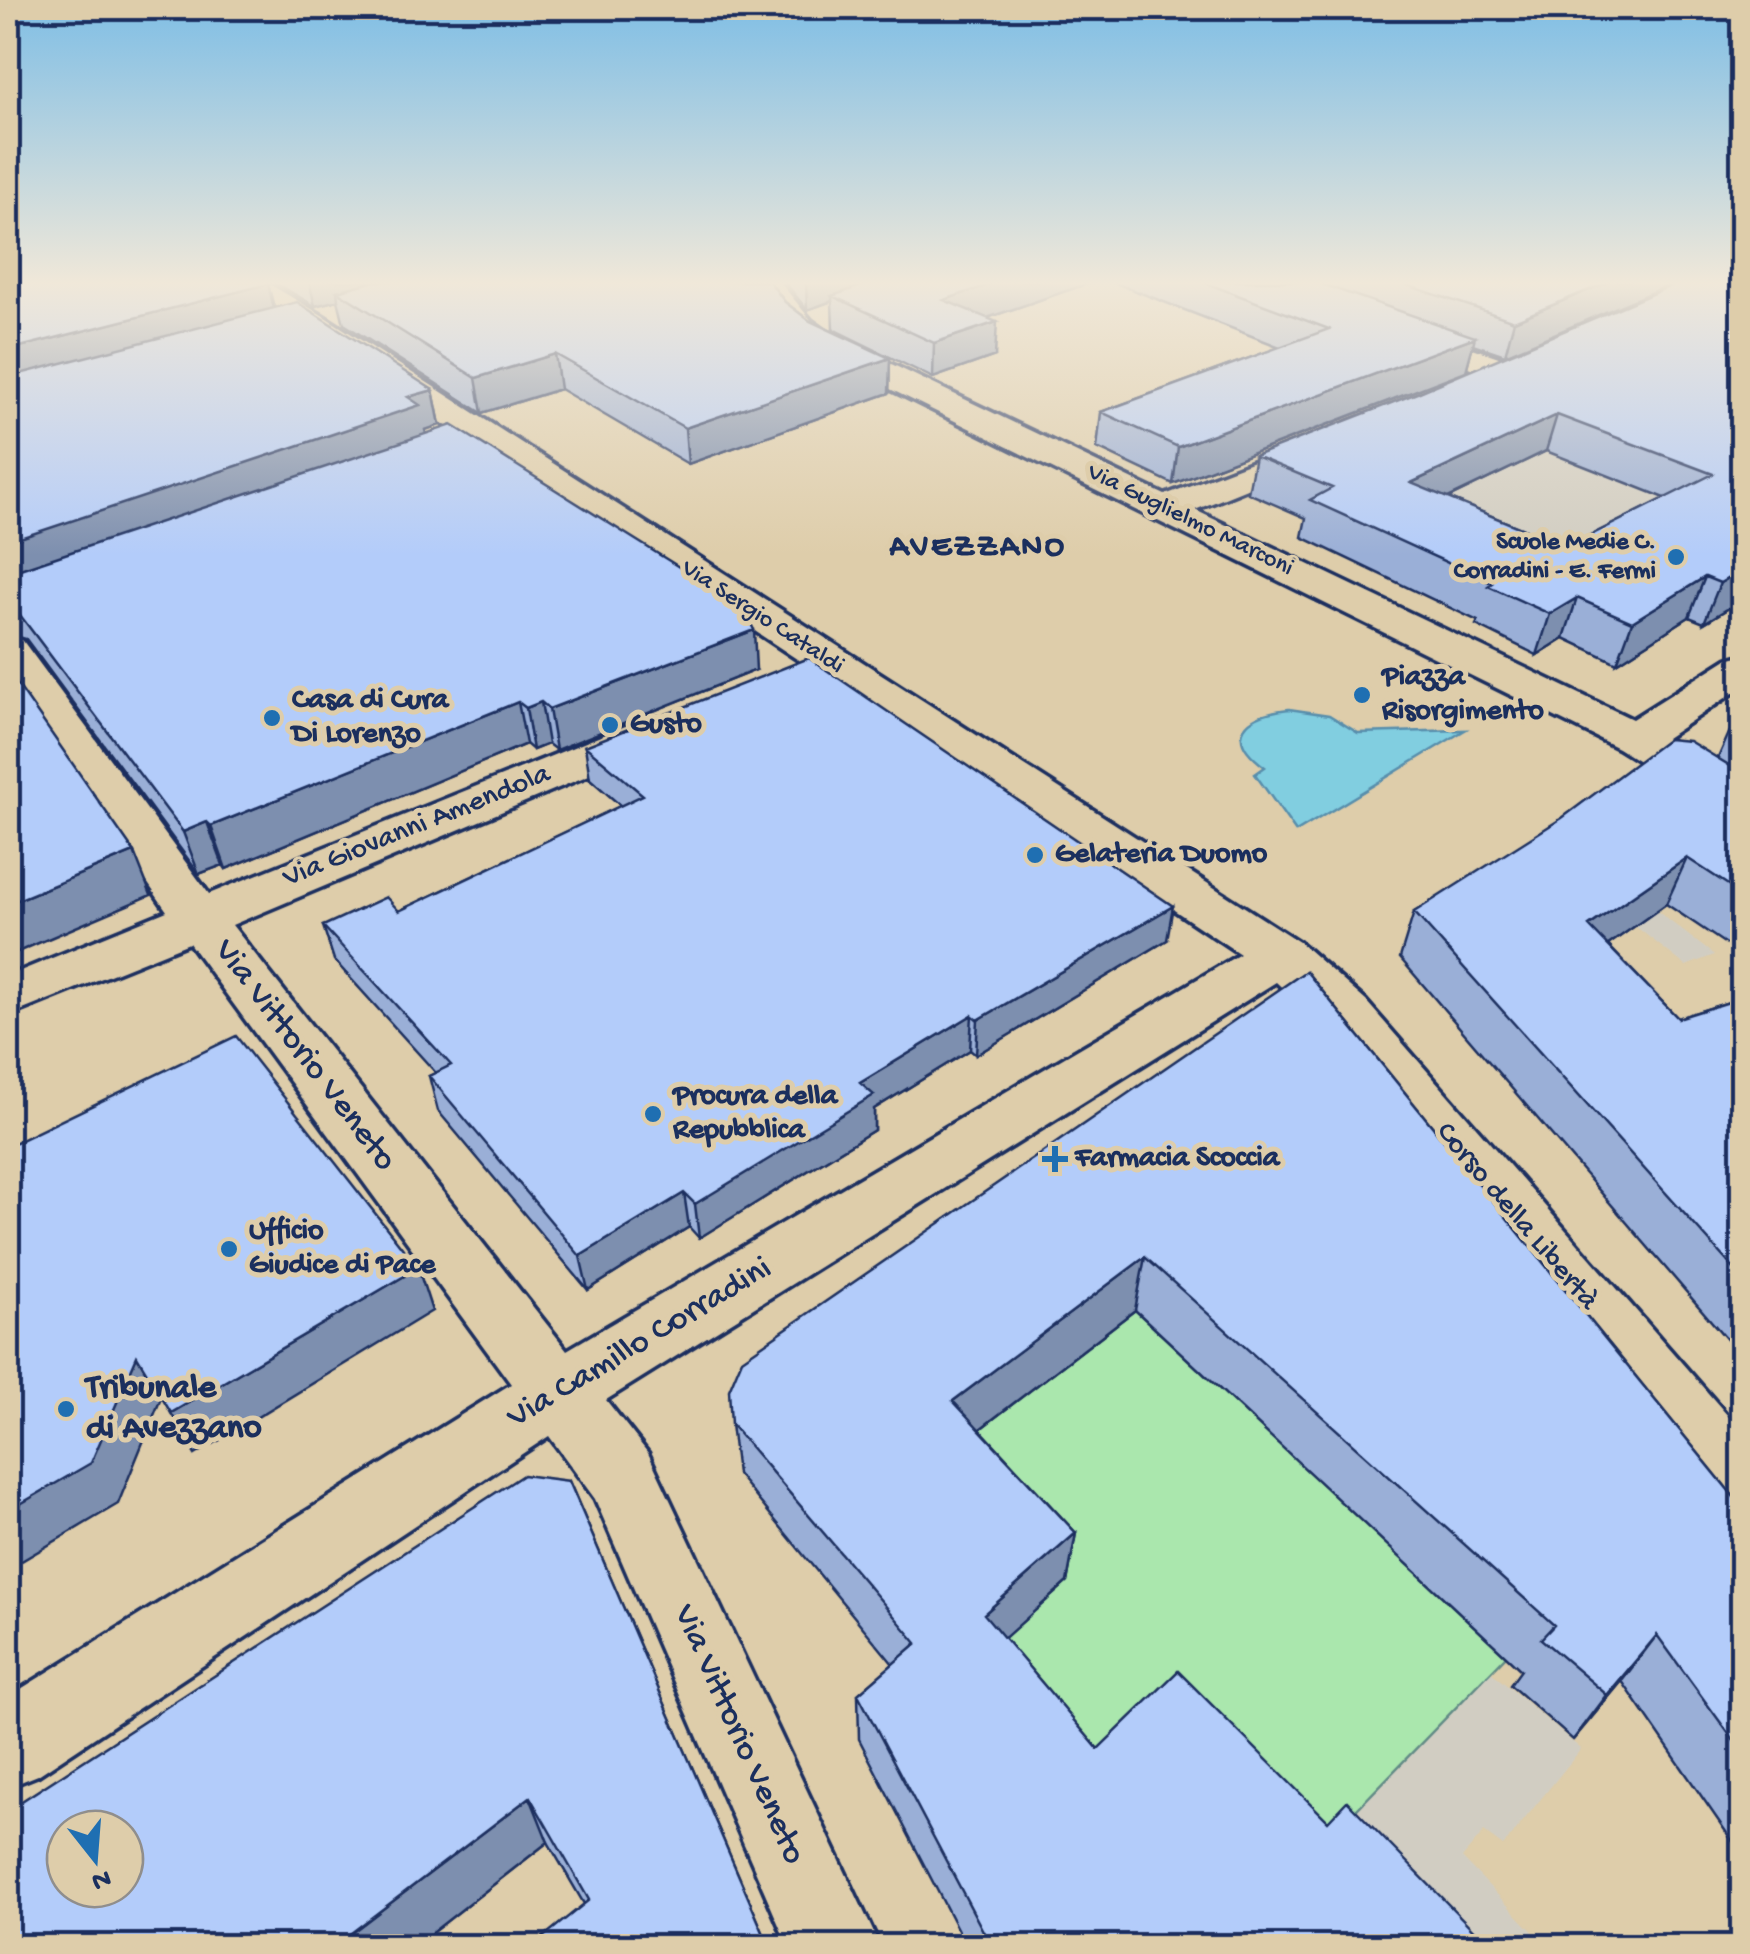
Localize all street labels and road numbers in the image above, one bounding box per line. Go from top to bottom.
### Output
street label: Via Guglielmo Marconi [1081,458,1298,583]
street label: Via Sergio Cataldi [674,554,849,681]
street label: Via Giovanni Amendola [277,757,557,897]
street label: Via Vittorio Veneto [203,931,405,1180]
street label: Corso della Libertà [1427,1116,1606,1319]
street label: Via Camillo Corradini [500,1249,780,1440]
street label: Via Vittorio Veneto [662,1598,814,1871]

